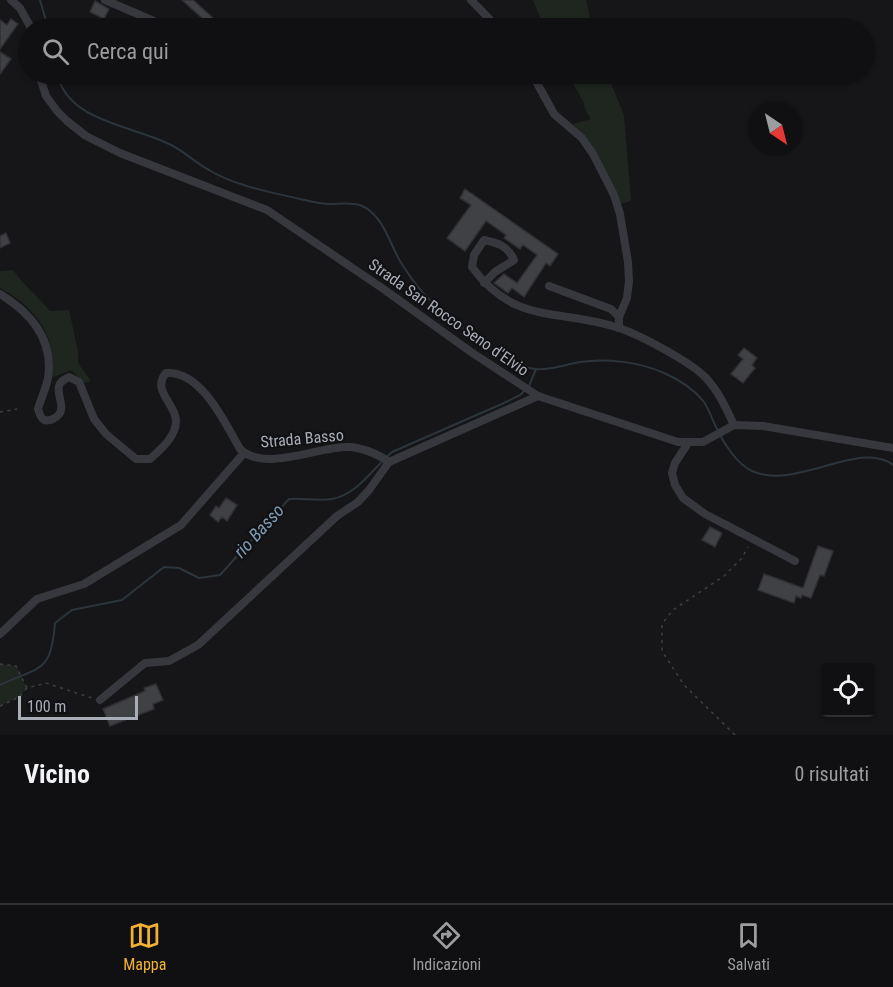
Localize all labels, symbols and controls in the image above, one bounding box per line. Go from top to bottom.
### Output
search box [18,18,875,84]
icon: search [39,35,72,68]
text: Cerca qui [87,39,169,64]
north arrow [749,102,803,156]
street label: Strada San Rocco Seno d'Elvio [365,255,532,380]
street label: Strada Basso [260,425,344,452]
water label: rio Basso [229,500,288,562]
map controls [821,663,875,717]
button: locate [821,663,875,717]
scale bar [18,693,138,720]
text: 100 m [27,697,66,716]
text: Vicino [24,759,90,789]
text: 0 risultati [794,762,869,786]
tab: Mappa [123,919,166,974]
tab: Indicazioni [413,919,481,974]
tab: Salvati [727,919,770,974]

